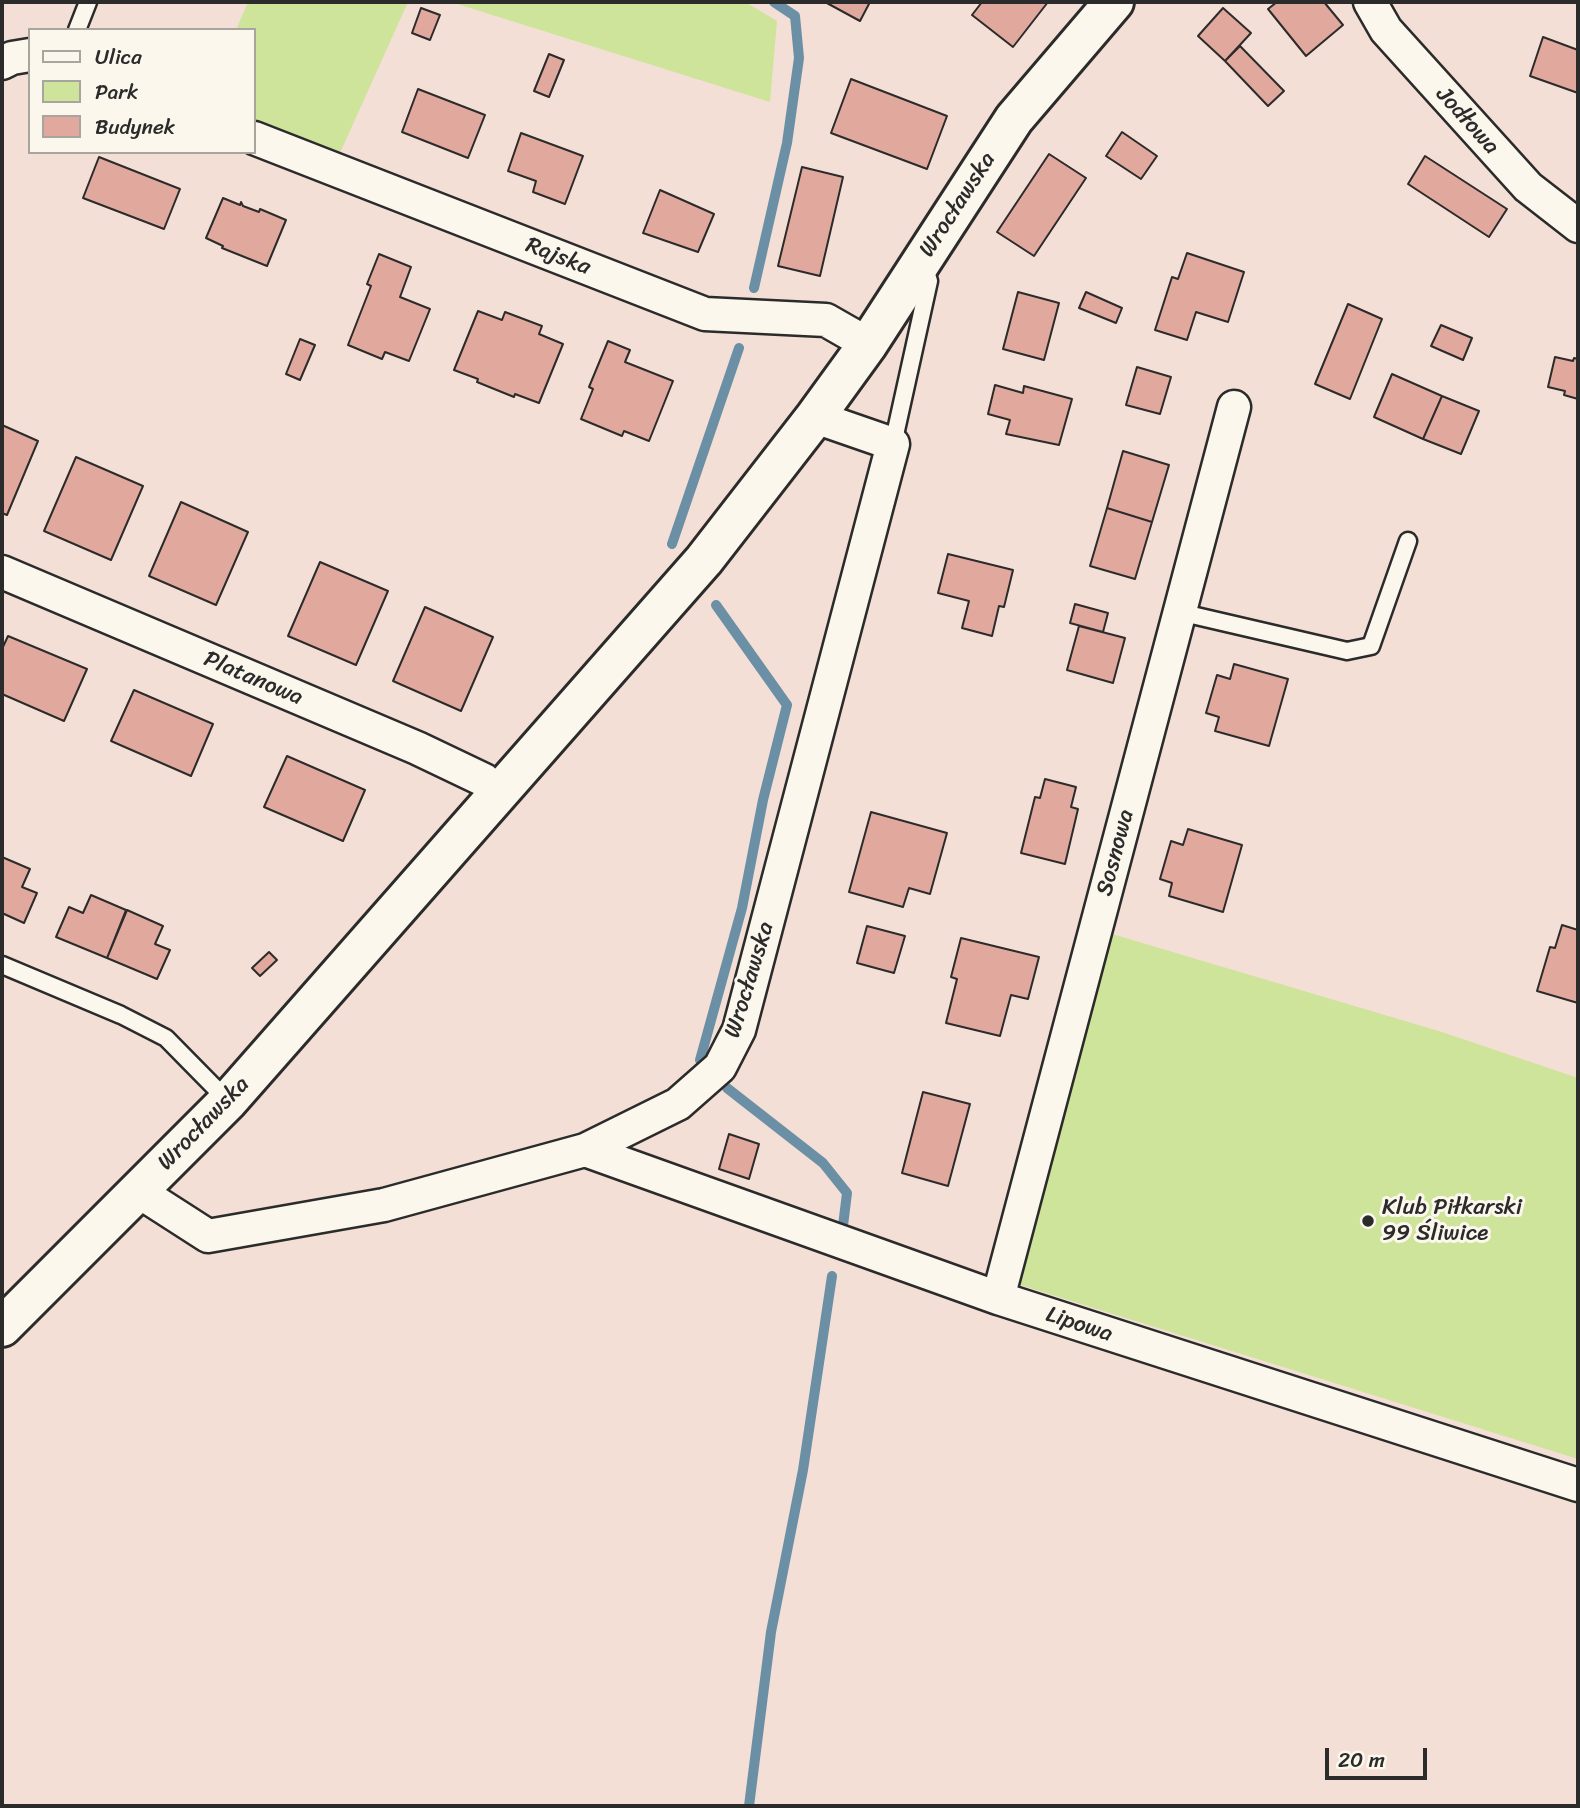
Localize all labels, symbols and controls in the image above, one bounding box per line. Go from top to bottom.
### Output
legend [28,28,256,154]
text: Ulica [95,38,142,76]
text: Park [95,73,138,111]
street label: Jodłowa [1430,82,1504,160]
text: Budynek [95,108,175,146]
street label: Wrocławska [914,147,1002,263]
street label: Rajska [522,232,594,282]
street label: Platanowa [199,646,307,712]
street label: Sosnowa [1091,807,1141,899]
street label: Wrocławska [719,919,781,1041]
street label: Wrocławska [153,1071,255,1177]
place label: Klub Piłkarski 99 Śliwice [1382,1194,1522,1248]
marker: Klub Piłkarski 99 Śliwice [1360,1213,1376,1229]
street label: Lipowa [1042,1301,1116,1349]
scale bar [1328,1734,1430,1778]
text: 20 m [1338,1741,1385,1779]

